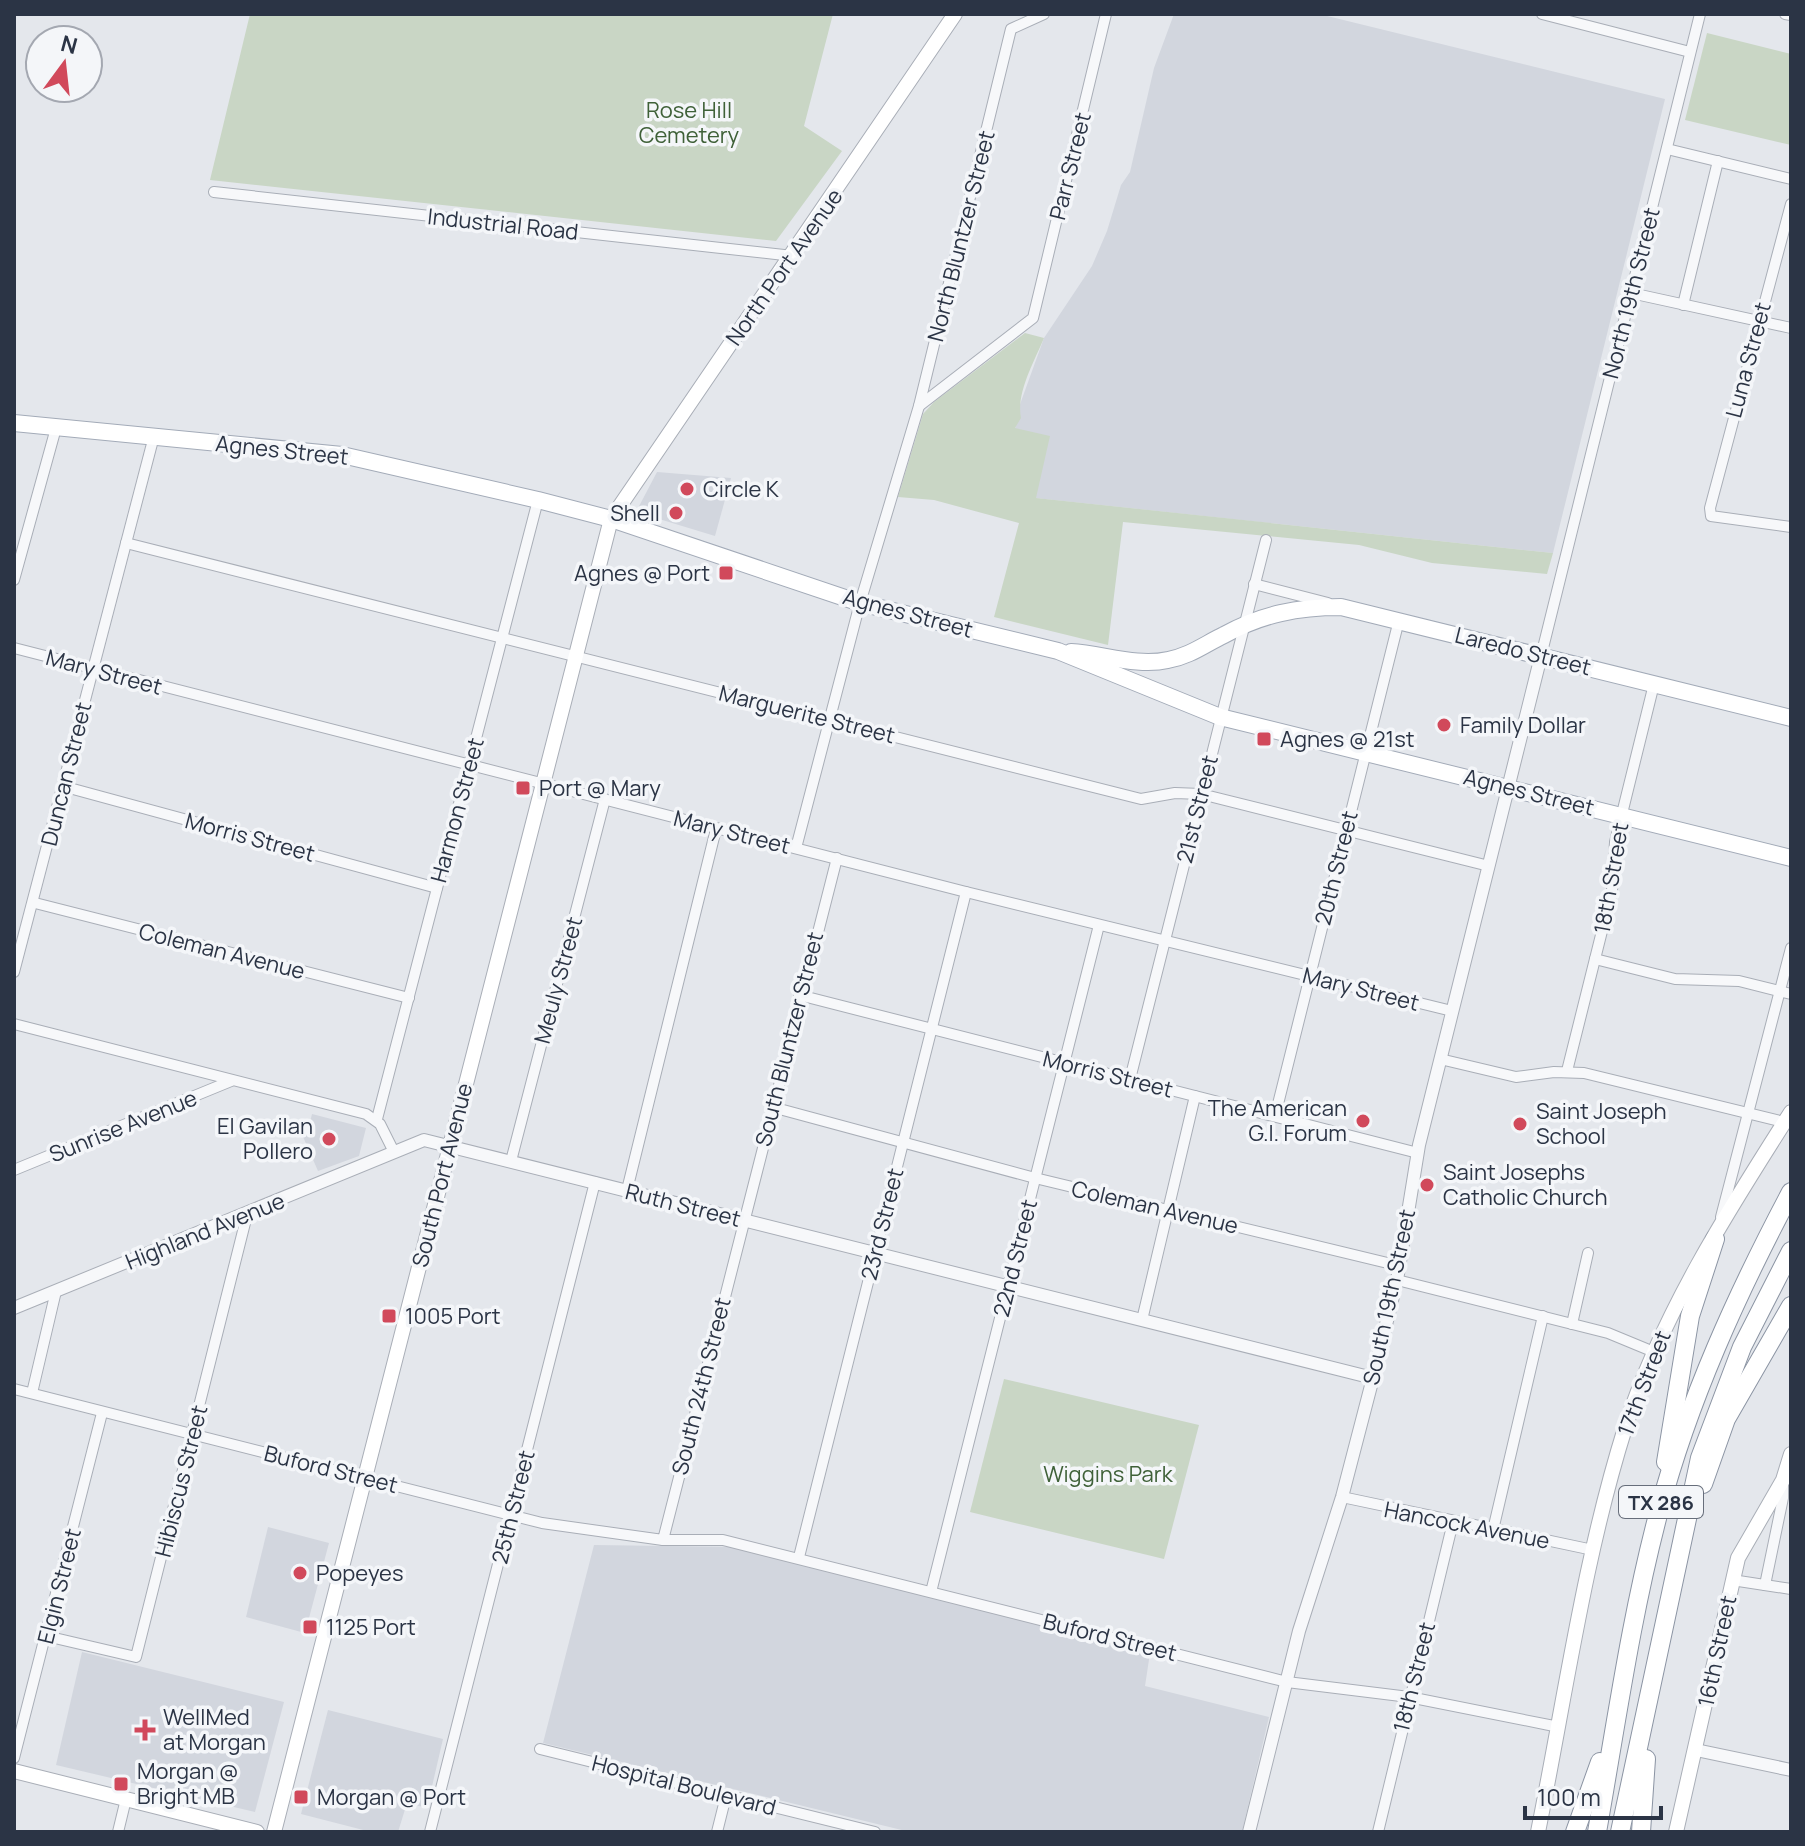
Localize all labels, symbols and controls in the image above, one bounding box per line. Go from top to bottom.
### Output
north arrow [24,24,104,104]
text: N [58,28,81,61]
park label: Rose Hill Cemetery [639,95,740,150]
street label: Parr Street [1042,109,1098,223]
street label: North Bluntzer Street [920,127,1002,345]
street label: North Port Avenue [719,183,849,351]
street label: Industrial Road [426,201,580,247]
street label: North 19th Street [1595,204,1667,382]
street label: Luna Street [1718,299,1778,421]
street label: Agnes Street [214,428,350,472]
place label: Circle K [703,474,780,504]
marker: Circle K [678,480,696,498]
place label: Shell [610,498,660,528]
marker: Shell [667,504,685,522]
place label: Agnes @ Port [574,558,710,588]
marker: Agnes @ Port [717,564,735,582]
street label: Agnes Street [840,581,976,645]
street label: Laredo Street [1452,620,1594,682]
street label: Mary Street [43,642,166,702]
street label: Marguerite Street [716,678,898,750]
street label: Duncan Street [34,699,98,849]
place label: Family Dollar [1460,710,1586,740]
marker: Family Dollar [1435,716,1453,734]
place label: Agnes @ 21st [1280,724,1415,754]
marker: Agnes @ 21st [1255,730,1273,748]
street label: Harmon Street [423,734,491,886]
street label: 21st Street [1169,752,1225,866]
street label: Agnes Street [1461,761,1598,823]
place label: Port @ Mary [539,773,661,803]
marker: Port @ Mary [514,779,532,797]
street label: Mary Street [671,803,794,861]
street label: Morris Street [182,805,318,869]
street label: 20th Street [1307,808,1365,928]
street label: 18th Street [1586,820,1636,936]
street label: Meuly Street [527,913,589,1047]
street label: Coleman Avenue [136,916,308,986]
street label: South Bluntzer Street [748,928,830,1149]
street label: Mary Street [1300,960,1423,1018]
street label: Morris Street [1040,1043,1176,1105]
street label: South Port Avenue [405,1080,479,1270]
street label: Sunrise Avenue [45,1083,201,1169]
place label: The American G.I. Forum [1208,1093,1347,1148]
place label: Saint Joseph School [1536,1096,1666,1151]
place label: El Gavilan Pollero [217,1111,313,1166]
marker: The American G.I. Forum [1354,1112,1372,1130]
marker: Saint Joseph School [1511,1115,1529,1133]
marker: El Gavilan Pollero [320,1130,338,1148]
place label: Saint Josephs Catholic Church [1443,1157,1608,1212]
street label: 23rd Street [854,1165,910,1283]
street label: Coleman Avenue [1069,1173,1241,1241]
street label: Ruth Street [622,1176,744,1234]
marker: Saint Josephs Catholic Church [1418,1176,1436,1194]
street label: Highland Avenue [121,1185,289,1277]
street label: 22nd Street [986,1196,1044,1320]
street label: South 19th Street [1356,1206,1422,1388]
street label: South 24th Street [664,1294,738,1478]
place label: 1005 Port [405,1301,501,1331]
marker: 1005 Port [380,1307,398,1325]
street label: 17th Street [1610,1326,1678,1440]
street label: Hibiscus Street [148,1402,214,1560]
street label: Buford Street [261,1438,401,1500]
street label: 25th Street [484,1447,542,1567]
park label: Wiggins Park [1043,1459,1174,1489]
road number: TX 286 [1619,1486,1703,1518]
street label: Hancock Avenue [1382,1494,1552,1556]
street label: Elgin Street [30,1525,88,1647]
place label: Popeyes [316,1558,403,1588]
marker: Popeyes [291,1564,309,1582]
street label: 16th Street [1691,1592,1743,1709]
street label: Buford Street [1040,1606,1180,1668]
place label: 1125 Port [326,1612,416,1642]
marker: 1125 Port [301,1618,319,1636]
street label: 18th Street [1386,1619,1442,1735]
place label: WellMed at Morgan [163,1702,266,1757]
marker: WellMed at Morgan [134,1719,156,1741]
street label: Hospital Boulevard [589,1748,779,1822]
place label: Morgan @ Bright MB [137,1756,239,1811]
scale bar [1525,1770,1661,1820]
marker: Morgan @ Bright MB [112,1775,130,1793]
text: 100 m [1537,1780,1601,1813]
place label: Morgan @ Port [317,1782,466,1812]
marker: Morgan @ Port [292,1788,310,1806]

